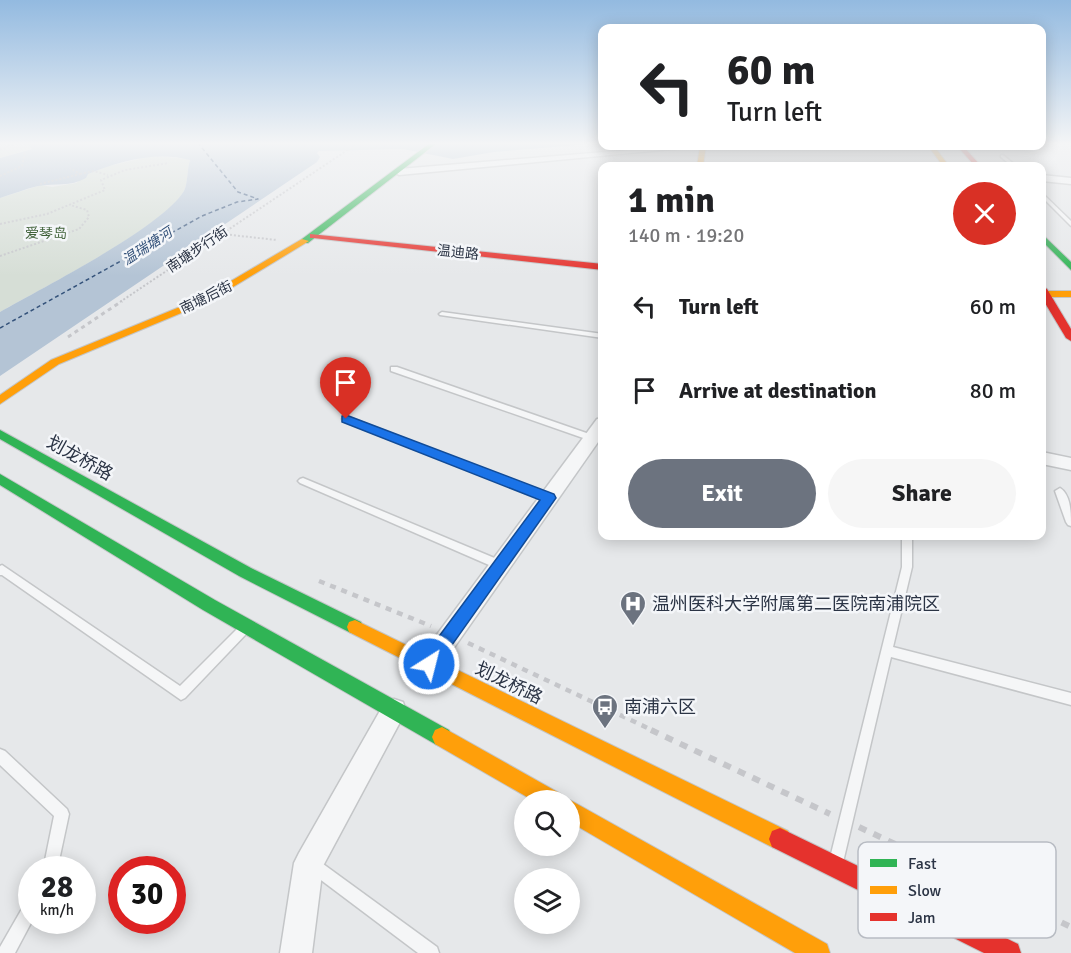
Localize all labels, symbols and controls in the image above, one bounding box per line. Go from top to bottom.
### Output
text: 60 m [727,45,816,96]
icon: left [628,48,706,126]
text: Turn left [727,96,822,129]
text: 1 min [628,178,715,223]
button: close [953,182,1016,245]
water label: 温瑞塘河 [119,222,178,269]
street label: 南塘步行街 [164,223,231,276]
text: 140 m · 19:20 [628,223,744,248]
park label: 爱琴岛 [25,225,67,242]
street label: 温迪路 [436,242,480,263]
street label: 南塘后街 [177,278,235,317]
icon: left [628,290,661,323]
text: Turn left [679,293,759,320]
text: 60 m [970,293,1016,320]
pin [320,357,371,419]
icon: arrive [329,366,362,399]
icon: arrive [628,374,661,407]
text: Arrive at destination [679,377,876,404]
text: 80 m [970,377,1016,404]
street label: 划龙桥路 [43,431,117,485]
button: Exit [628,459,816,528]
button: Share [828,459,1016,528]
hospital icon: 温州医科大学附属第二医院南浦院区 [618,589,648,627]
place label: 温州医科大学附属第二医院南浦院区 [652,593,940,615]
position arrow [397,632,461,696]
street label: 划龙桥路 [472,657,546,709]
bus stop icon: 南浦六区 [590,692,620,730]
place label: 南浦六区 [624,696,696,718]
map controls [514,790,580,934]
button: search [514,790,580,856]
legend [858,842,1056,938]
text: Fast [908,854,937,874]
speed limit sign: 30 [108,856,186,934]
button: layers [514,868,580,934]
text: 28 [41,869,73,906]
text: Slow [908,881,942,901]
text: km/h [40,901,74,919]
text: Jam [908,908,936,928]

